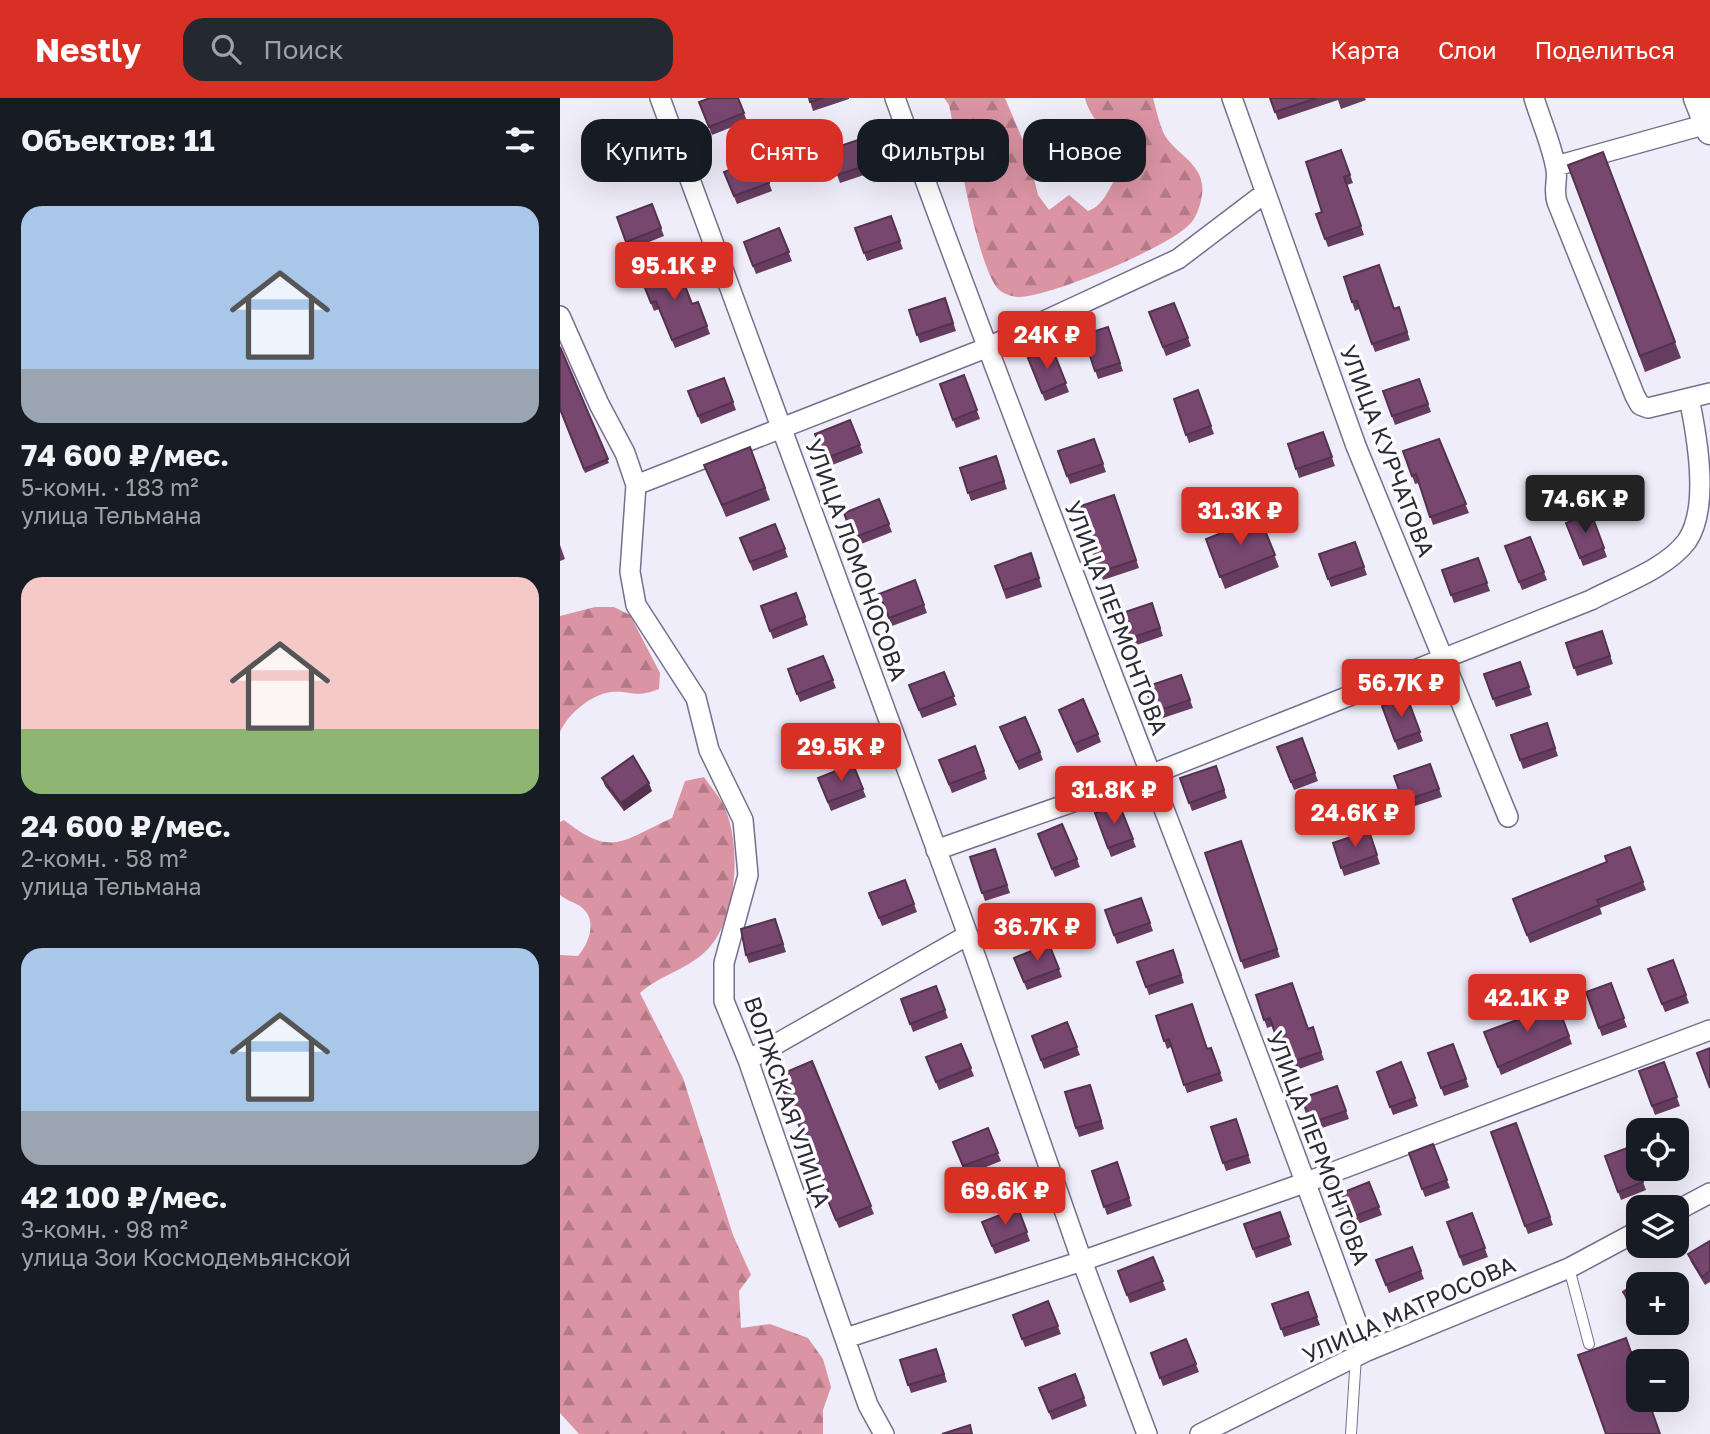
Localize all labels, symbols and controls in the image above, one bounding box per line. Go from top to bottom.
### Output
search box [183,18,673,81]
text: Nestly [35,30,141,69]
icon: search [207,30,245,68]
text: Поиск [263,34,343,65]
text: Карта [1330,35,1400,64]
text: Слои [1438,35,1497,64]
text: Поделиться [1535,35,1675,64]
chip: Купить [581,119,712,182]
chip: Снять [726,119,843,182]
chip: Фильтры [857,119,1009,182]
chip: Новое [1023,119,1146,182]
icon: filters [501,121,539,159]
text: Объектов: 11 [21,122,215,158]
pin: 95.1K ₽ [609,242,739,302]
text: 95.1K ₽ [631,251,717,279]
icon: home [217,252,343,378]
pin: 24K ₽ [998,312,1096,371]
text: 24K ₽ [1014,320,1080,348]
street label: УЛИЦА КУРЧАТОВА [1335,341,1441,560]
street label: УЛИЦА ЛОМОНОСОВА [800,435,914,684]
text: 74 600 ₽/мес. [21,437,229,473]
text: 5-комн. · 183 m² [21,473,199,501]
pin: 74.6K ₽ [1520,476,1650,535]
text: 74.6K ₽ [1542,484,1628,512]
pin: 31.3K ₽ [1175,488,1305,547]
text: 31.3K ₽ [1197,496,1283,524]
street label: УЛИЦА ЛЕРМОНТОВА [1059,497,1175,739]
text: улица Тельмана [21,501,202,529]
icon: home [217,623,343,749]
pin: 56.7K ₽ [1336,660,1466,719]
text: 56.7K ₽ [1358,668,1444,696]
pin: 29.5K ₽ [776,724,906,783]
text: 29.5K ₽ [797,732,885,760]
pin: 31.8K ₽ [1049,766,1179,826]
text: 31.8K ₽ [1071,775,1157,803]
pin: 24.6K ₽ [1290,790,1420,849]
text: 24.6K ₽ [1311,798,1399,826]
text: 24 600 ₽/мес. [21,808,231,844]
text: 2-комн. · 58 m² [21,844,187,872]
text: улица Тельмана [21,872,202,900]
pin: 36.7K ₽ [972,904,1102,963]
text: 36.7K ₽ [994,912,1080,940]
pin: 42.1K ₽ [1462,974,1592,1034]
text: 42.1K ₽ [1484,983,1570,1011]
street label: ВОЛЖСКАЯ УЛИЦА [739,993,837,1211]
icon: home [217,994,343,1120]
street label: УЛИЦА ЛЕРМОНТОВА [1261,1027,1377,1269]
map controls [1626,1118,1689,1412]
button: locate [1626,1118,1689,1181]
pin: 69.6K ₽ [940,1168,1070,1227]
text: 69.6K ₽ [960,1176,1050,1204]
text: 42 100 ₽/мес. [21,1179,228,1215]
button: layers [1626,1195,1689,1258]
text: 3-комн. · 98 m² [21,1215,188,1243]
text: улица Зои Космодемьянской [21,1243,351,1271]
street label: УЛИЦА МАТРОСОВА [1298,1249,1519,1369]
button: + [1626,1272,1689,1335]
button: − [1626,1349,1689,1412]

